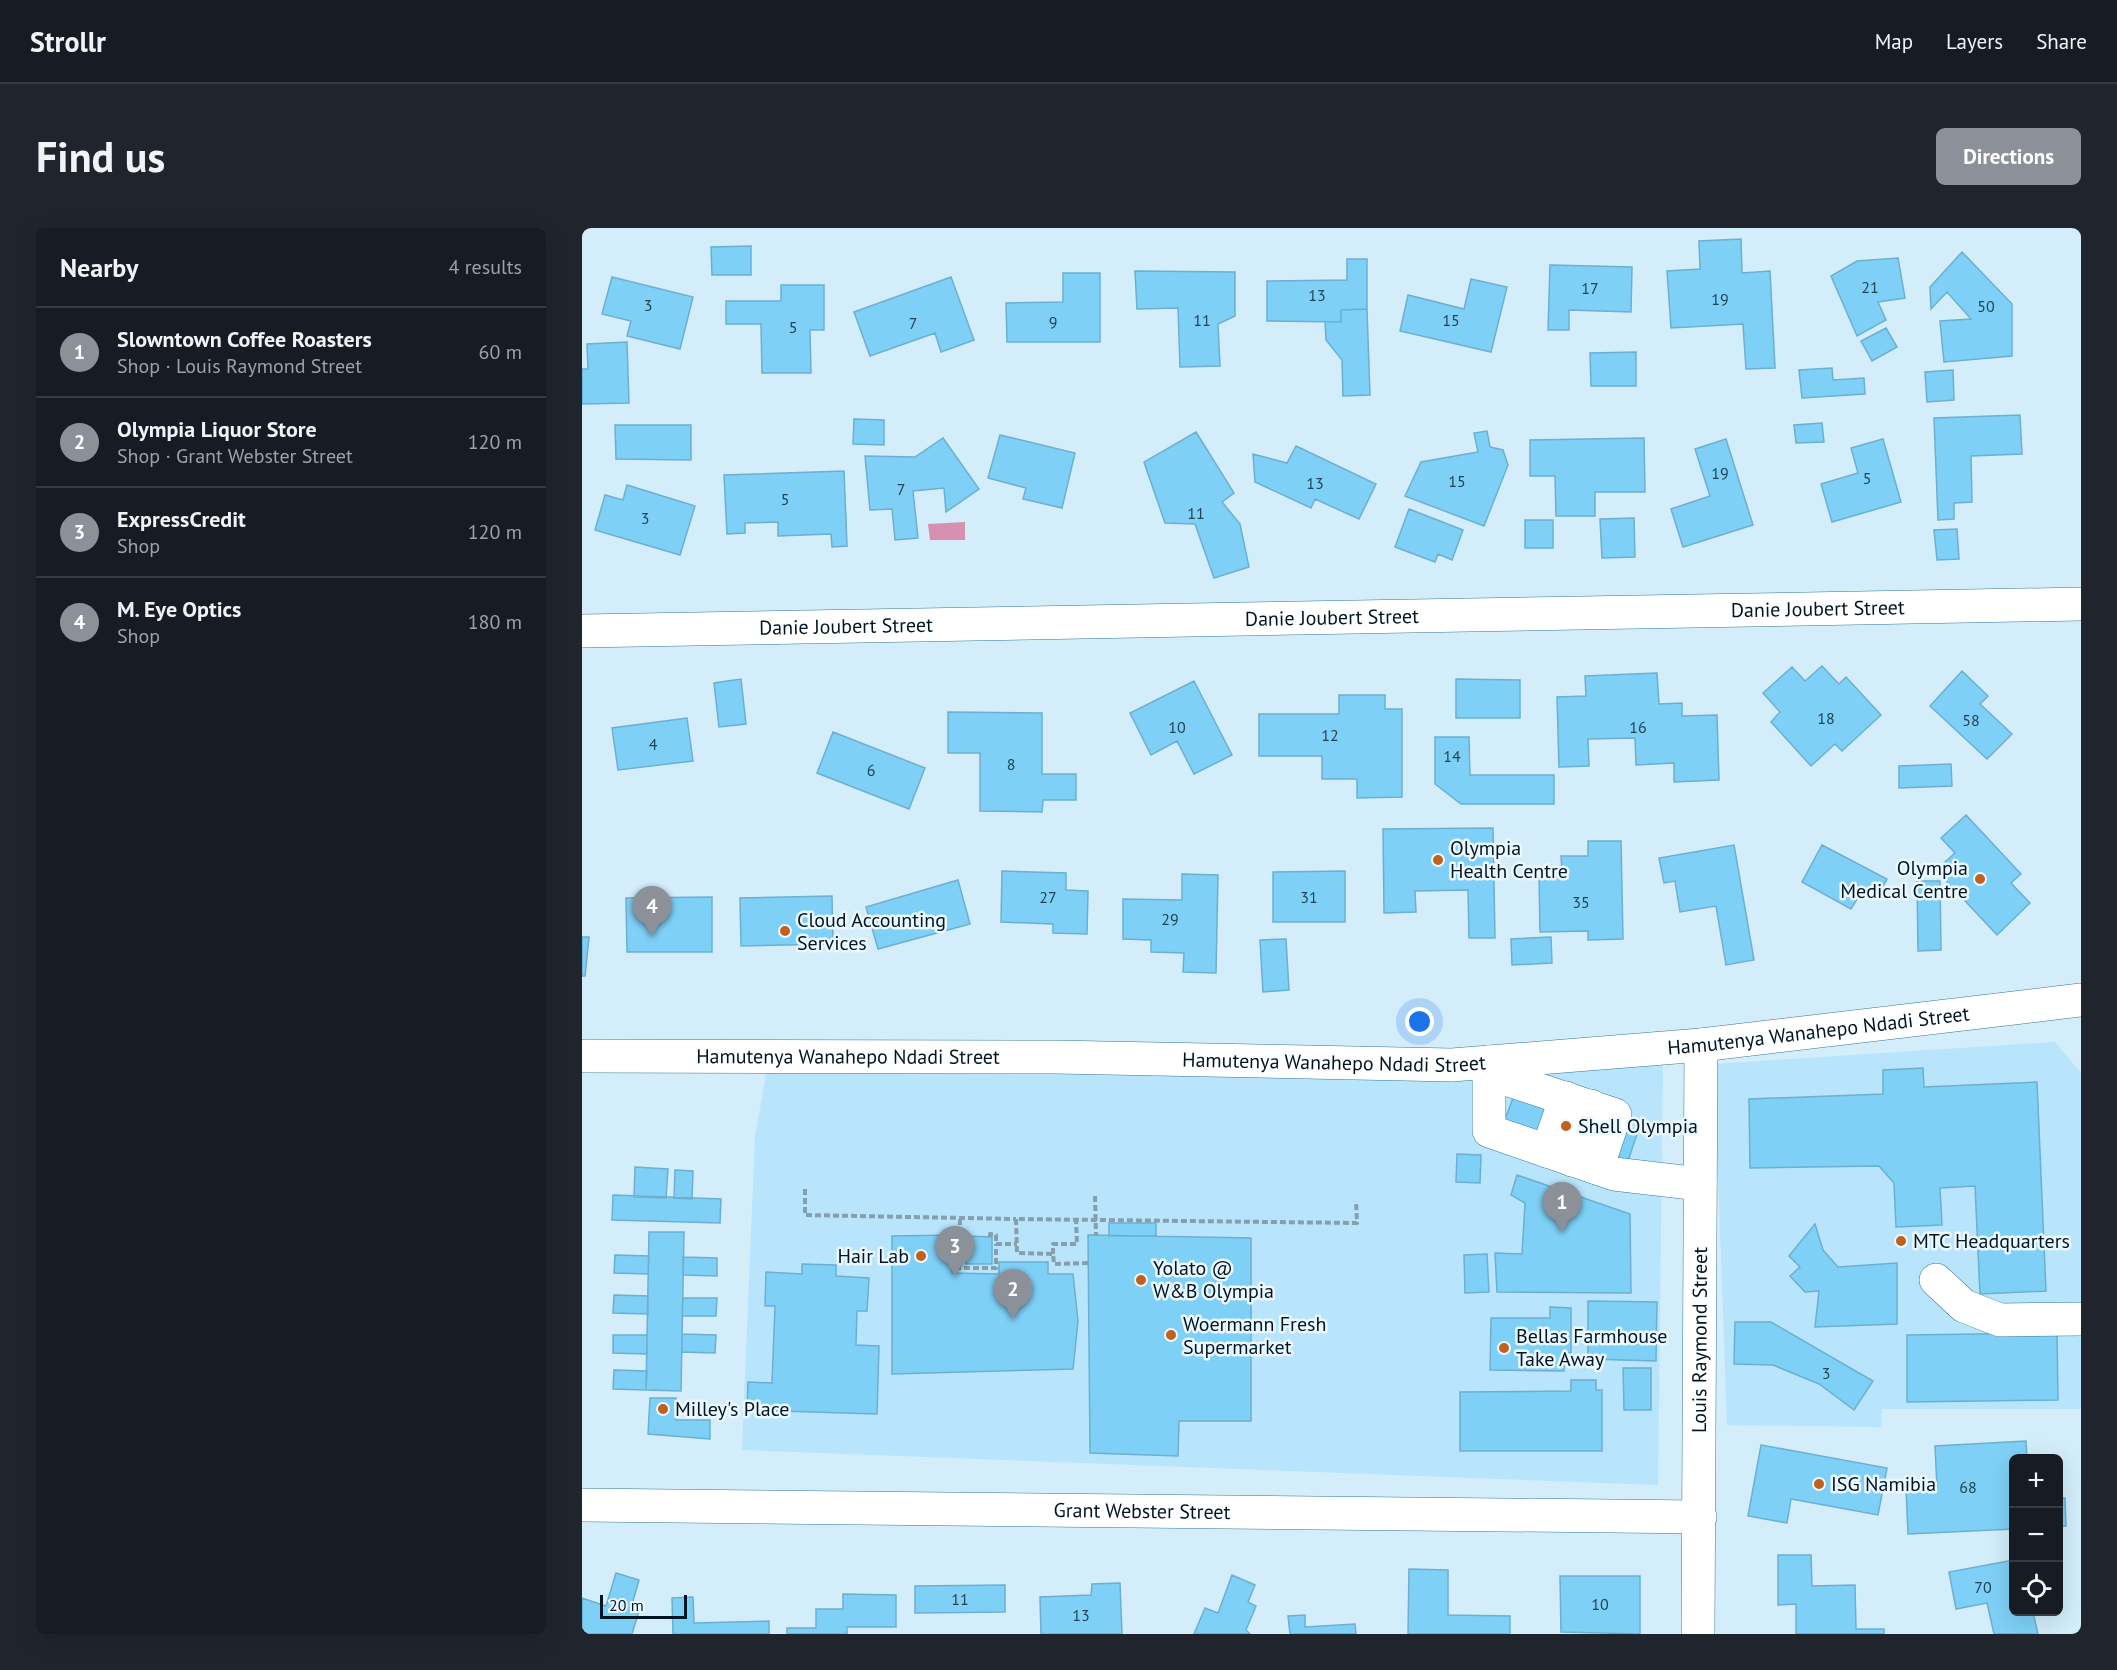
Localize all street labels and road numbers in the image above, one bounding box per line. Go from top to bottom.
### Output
street label: Danie Joubert Street [1731,594,1905,623]
street label: Danie Joubert Street [1245,603,1419,632]
street label: Danie Joubert Street [759,612,933,641]
street label: Hamutenya Wanahepo Ndadi Street [1666,1000,1971,1061]
street label: Hamutenya Wanahepo Ndadi Street [696,1043,1000,1070]
street label: Hamutenya Wanahepo Ndadi Street [1182,1047,1487,1078]
street label: Louis Raymond Street [1686,1247,1713,1433]
street label: Grant Webster Street [1053,1497,1231,1525]

